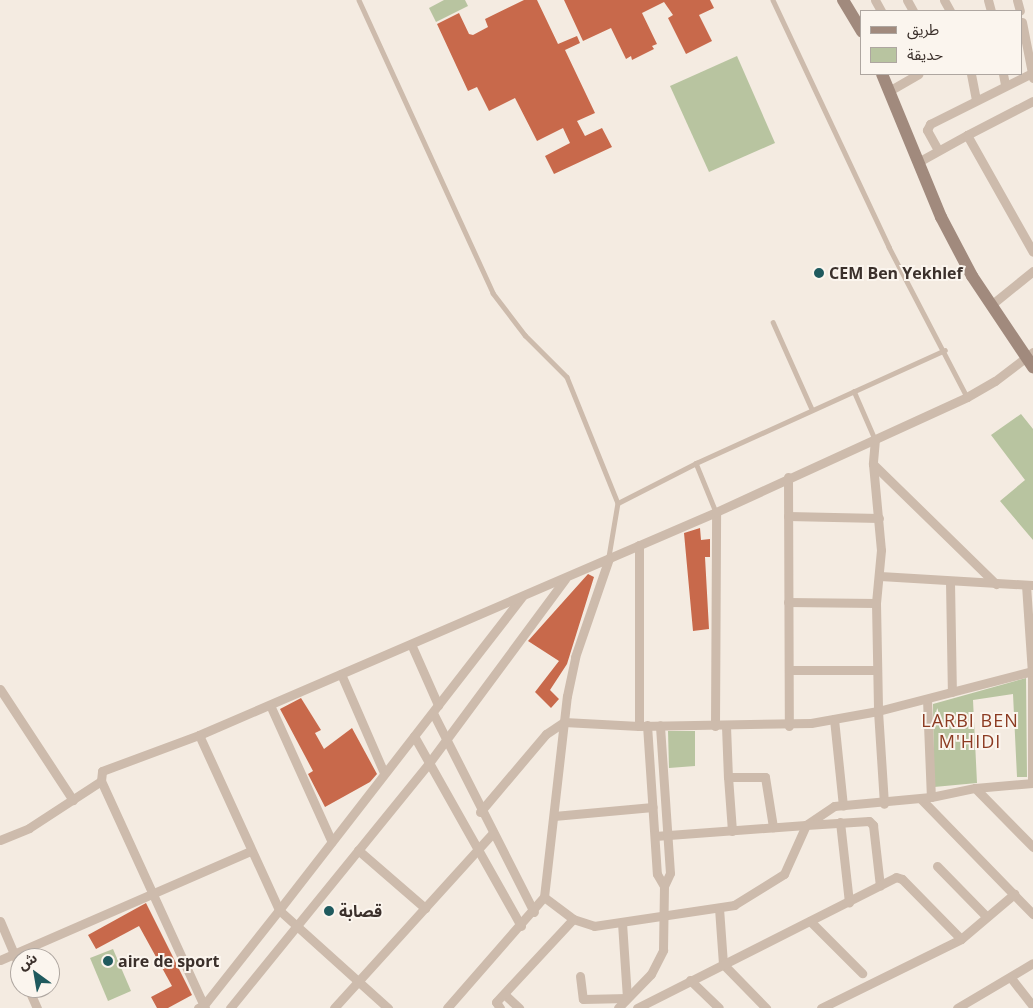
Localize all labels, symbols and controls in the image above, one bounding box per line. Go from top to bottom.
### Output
legend [860,10,1023,75]
text: طريق [907,19,939,39]
text: حديقة [907,44,943,64]
place label: CEM Ben Yekhlef [829,263,963,283]
marker: CEM Ben Yekhlef [813,267,825,279]
district label: LARBI BEN M'HIDI [920,710,1020,752]
place label: قصابة [339,901,382,921]
marker: قصابة [323,905,335,917]
north arrow [10,948,60,998]
text: ش [14,948,40,974]
place label: aire de sport [118,951,219,971]
marker: aire de sport [102,955,114,967]

